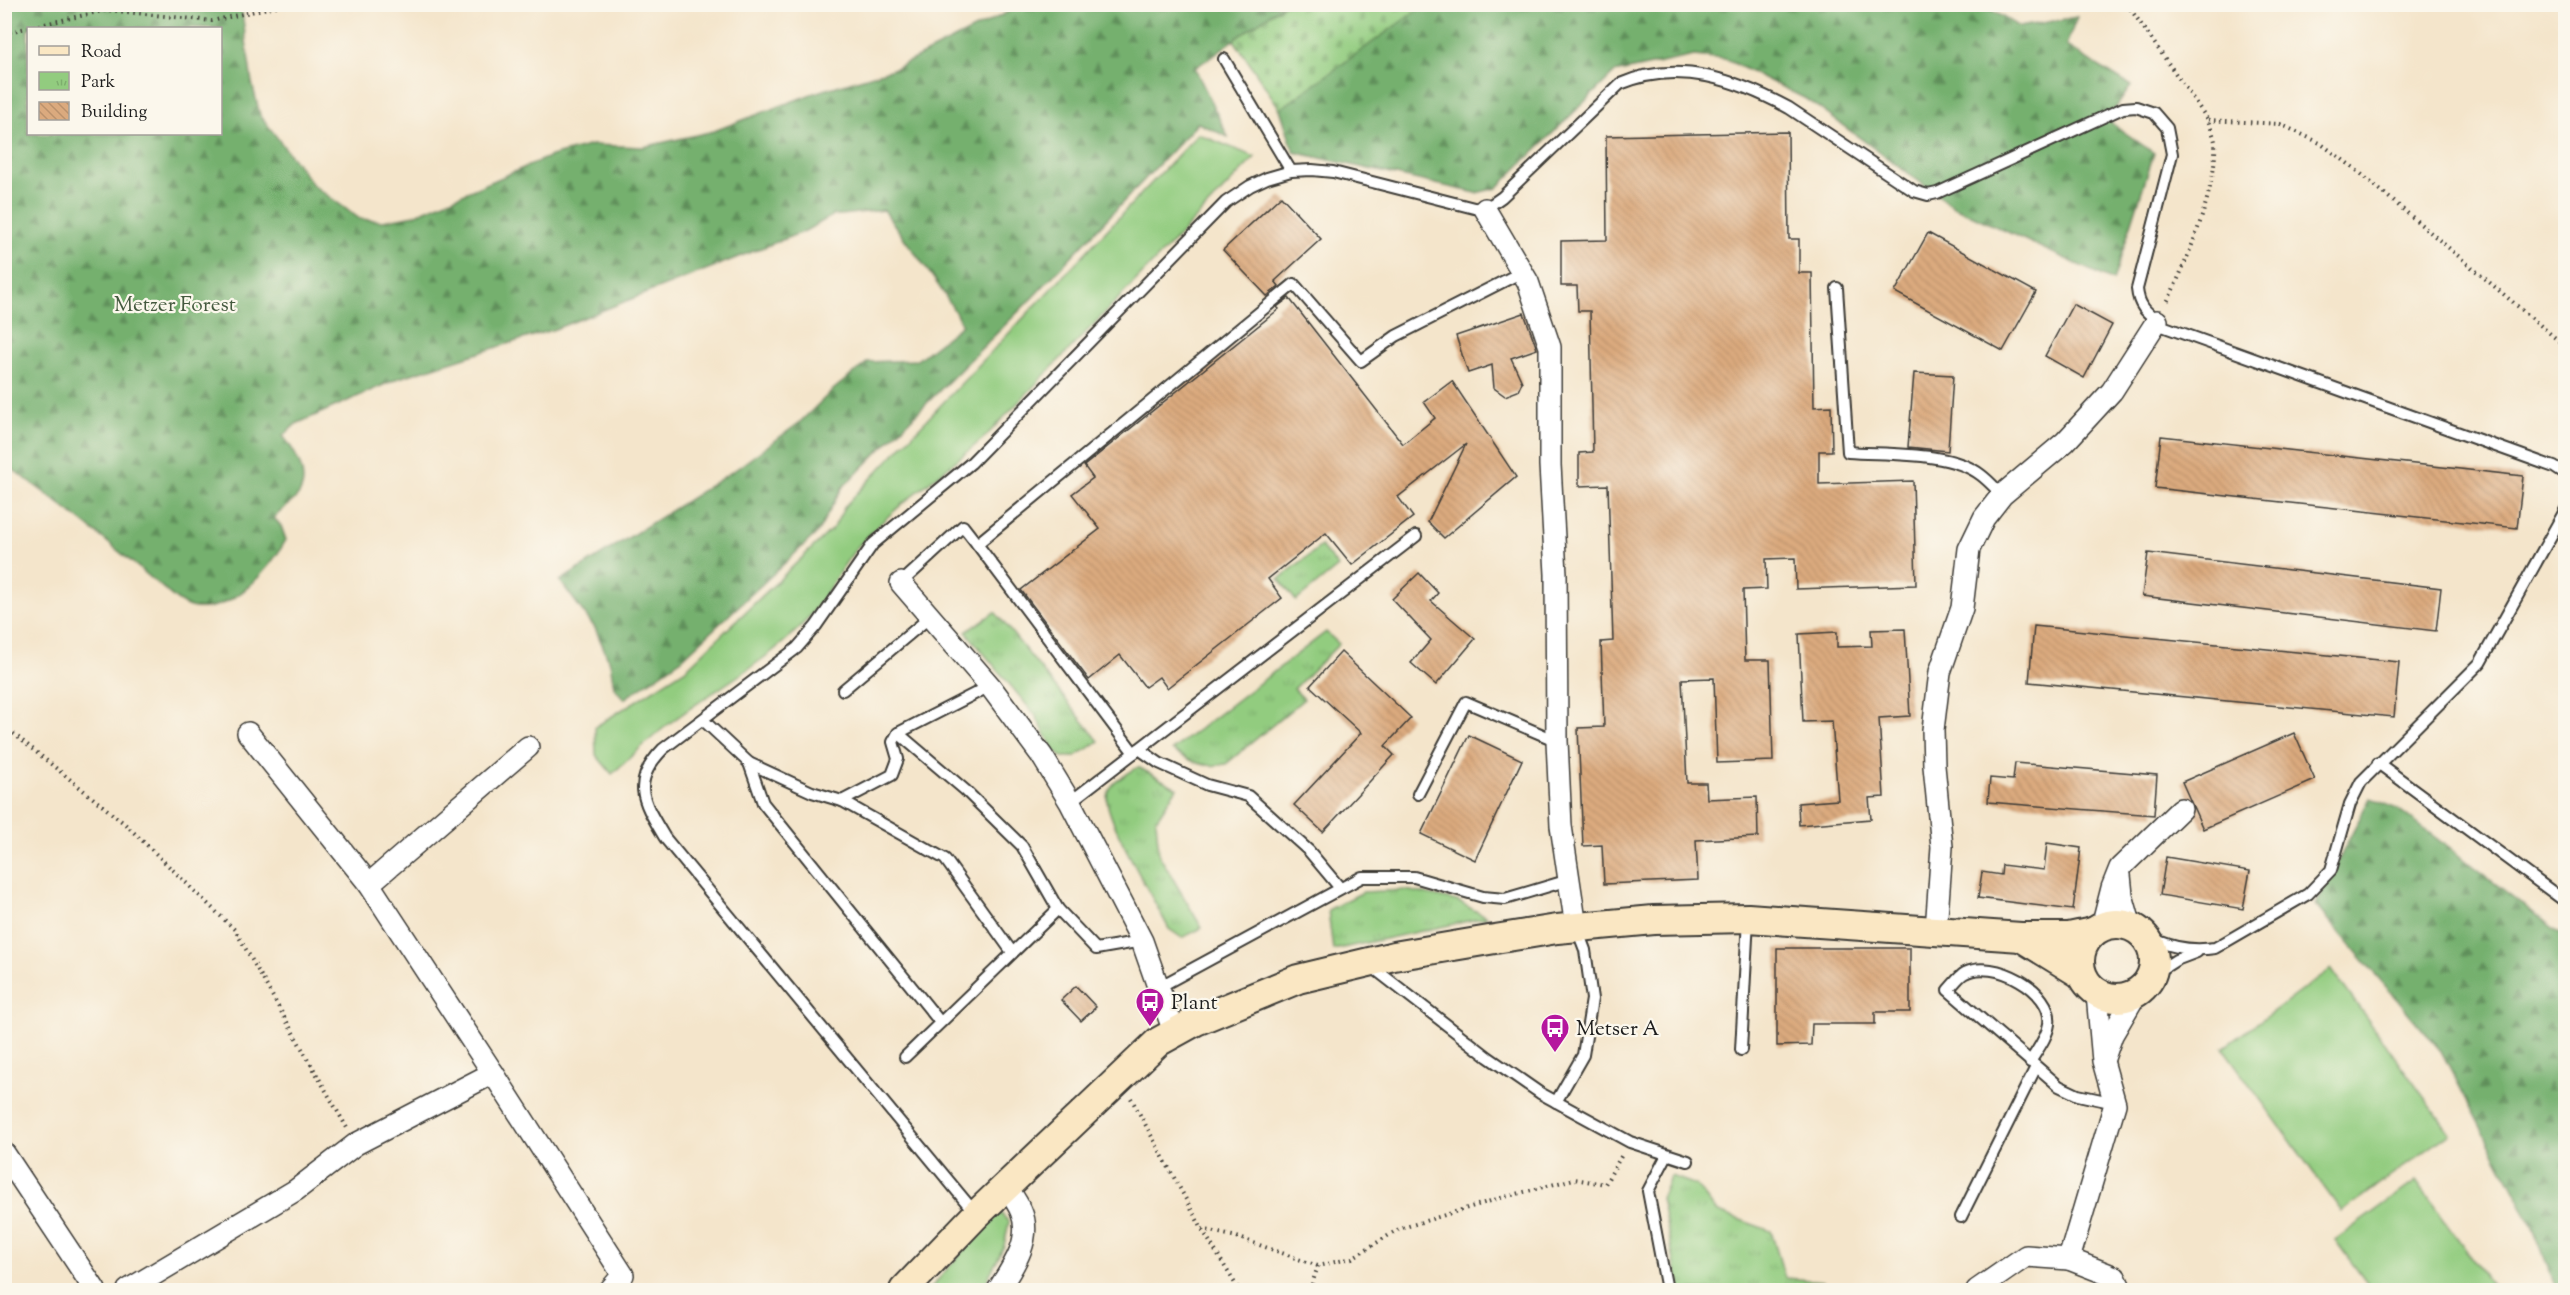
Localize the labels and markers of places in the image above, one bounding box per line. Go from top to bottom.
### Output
bus stop icon: Plant [1134,986,1166,1028]
place label: Plant [1171,989,1218,1019]
bus stop icon: Metser A [1539,1012,1571,1054]
place label: Metser A [1576,1015,1659,1045]

